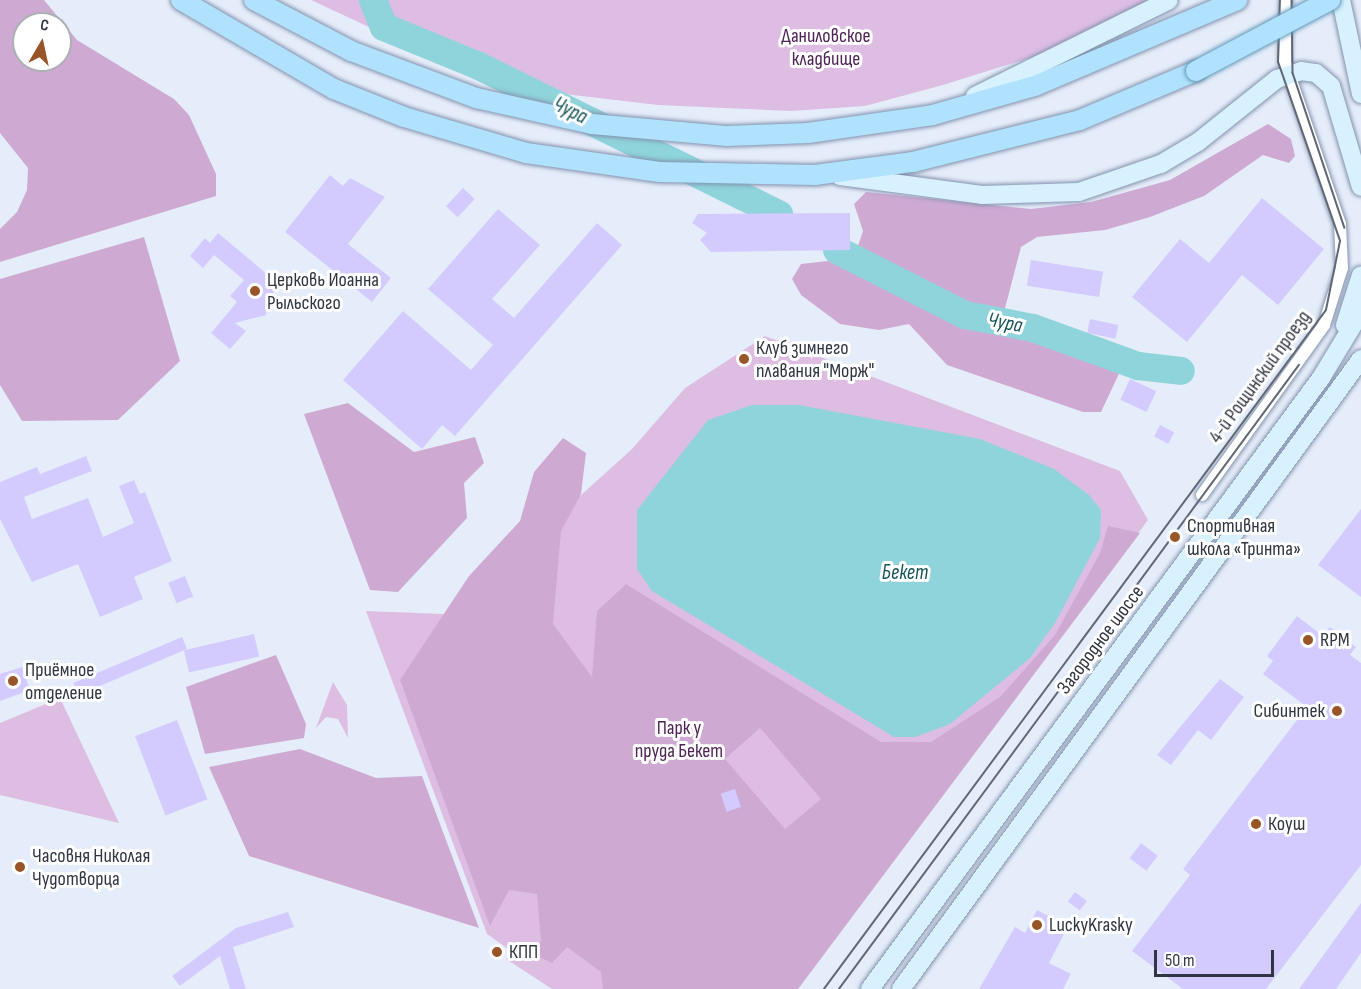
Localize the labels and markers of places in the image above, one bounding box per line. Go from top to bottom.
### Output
place label: Церковь Иоанна Рыльского [267,268,379,315]
marker: Церковь Иоанна Рыльского [248,284,262,298]
place label: Клуб зимнего плавания "Морж" [756,336,874,383]
marker: Клуб зимнего плавания "Морж" [737,352,751,366]
place label: Спортивная школа «Тринта» [1187,514,1301,561]
marker: Спортивная школа «Тринта» [1168,530,1182,544]
place label: RPM [1320,628,1350,652]
marker: RPM [1301,633,1315,647]
place label: Приёмное отделение [25,658,102,705]
marker: Приёмное отделение [6,674,20,688]
place label: Сибинтек [1254,699,1325,723]
marker: Сибинтек [1330,704,1344,718]
place label: Коуш [1268,812,1305,836]
marker: Коуш [1249,817,1263,831]
place label: Часовня Николая Чудотворца [32,844,150,891]
marker: Часовня Николая Чудотворца [13,860,27,874]
place label: LuckyKrasky [1049,913,1133,937]
marker: LuckyKrasky [1030,918,1044,932]
place label: КПП [509,940,538,964]
marker: КПП [490,945,504,959]

